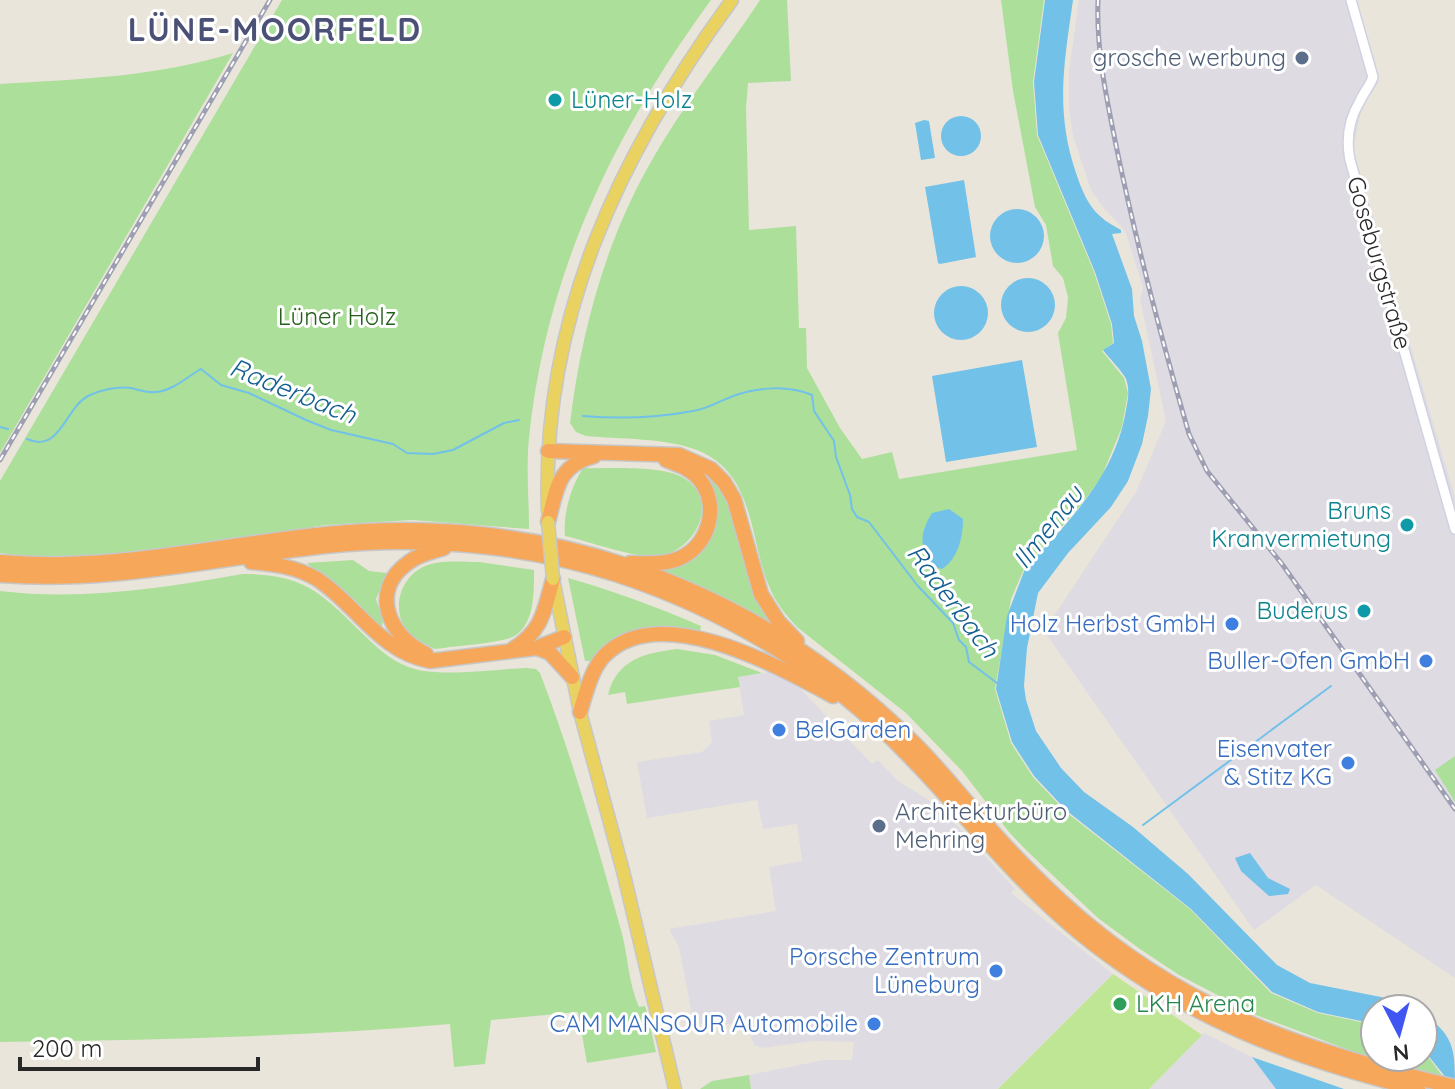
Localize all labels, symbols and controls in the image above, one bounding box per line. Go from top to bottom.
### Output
district label: LÜNE-MOORFELD [128,9,422,49]
place label: grosche werbung [1092,42,1286,72]
marker: grosche werbung [1293,49,1311,67]
place label: Lüner-Holz [571,84,692,114]
marker: Lüner-Holz [546,91,564,109]
street label: Goseburgstraße [1341,173,1419,353]
park label: Lüner Holz [278,301,396,331]
water label: Raderbach [225,350,362,431]
water label: Ilmenau [1005,478,1091,575]
place label: Bruns Kranvermietung [1211,495,1391,553]
marker: Bruns Kranvermietung [1398,516,1416,534]
water label: Raderbach [900,537,1007,665]
place label: Buderus [1256,595,1348,625]
marker: Buderus [1355,602,1373,620]
place label: Holz Herbst GmbH [1010,608,1216,638]
marker: Holz Herbst GmbH [1223,615,1241,633]
place label: Buller-Ofen GmbH [1207,645,1410,675]
marker: Buller-Ofen GmbH [1417,652,1435,670]
place label: BelGarden [795,714,911,744]
marker: BelGarden [770,721,788,739]
place label: Eisenvater & Stitz KG [1217,733,1332,791]
marker: Eisenvater & Stitz KG [1339,754,1357,772]
place label: Architekturbüro Mehring [895,796,1067,854]
marker: Architekturbüro Mehring [870,817,888,835]
place label: Porsche Zentrum Lüneburg [789,941,980,999]
marker: Porsche Zentrum Lüneburg [987,962,1005,980]
place label: LKH Arena [1136,988,1255,1018]
north arrow [1359,993,1439,1073]
marker: LKH Arena [1111,995,1129,1013]
place label: CAM MANSOUR Automobile [550,1008,858,1038]
marker: CAM MANSOUR Automobile [865,1015,883,1033]
scale bar [20,1021,258,1071]
text: 200 m [32,1033,102,1063]
text: N [1392,1038,1411,1068]

